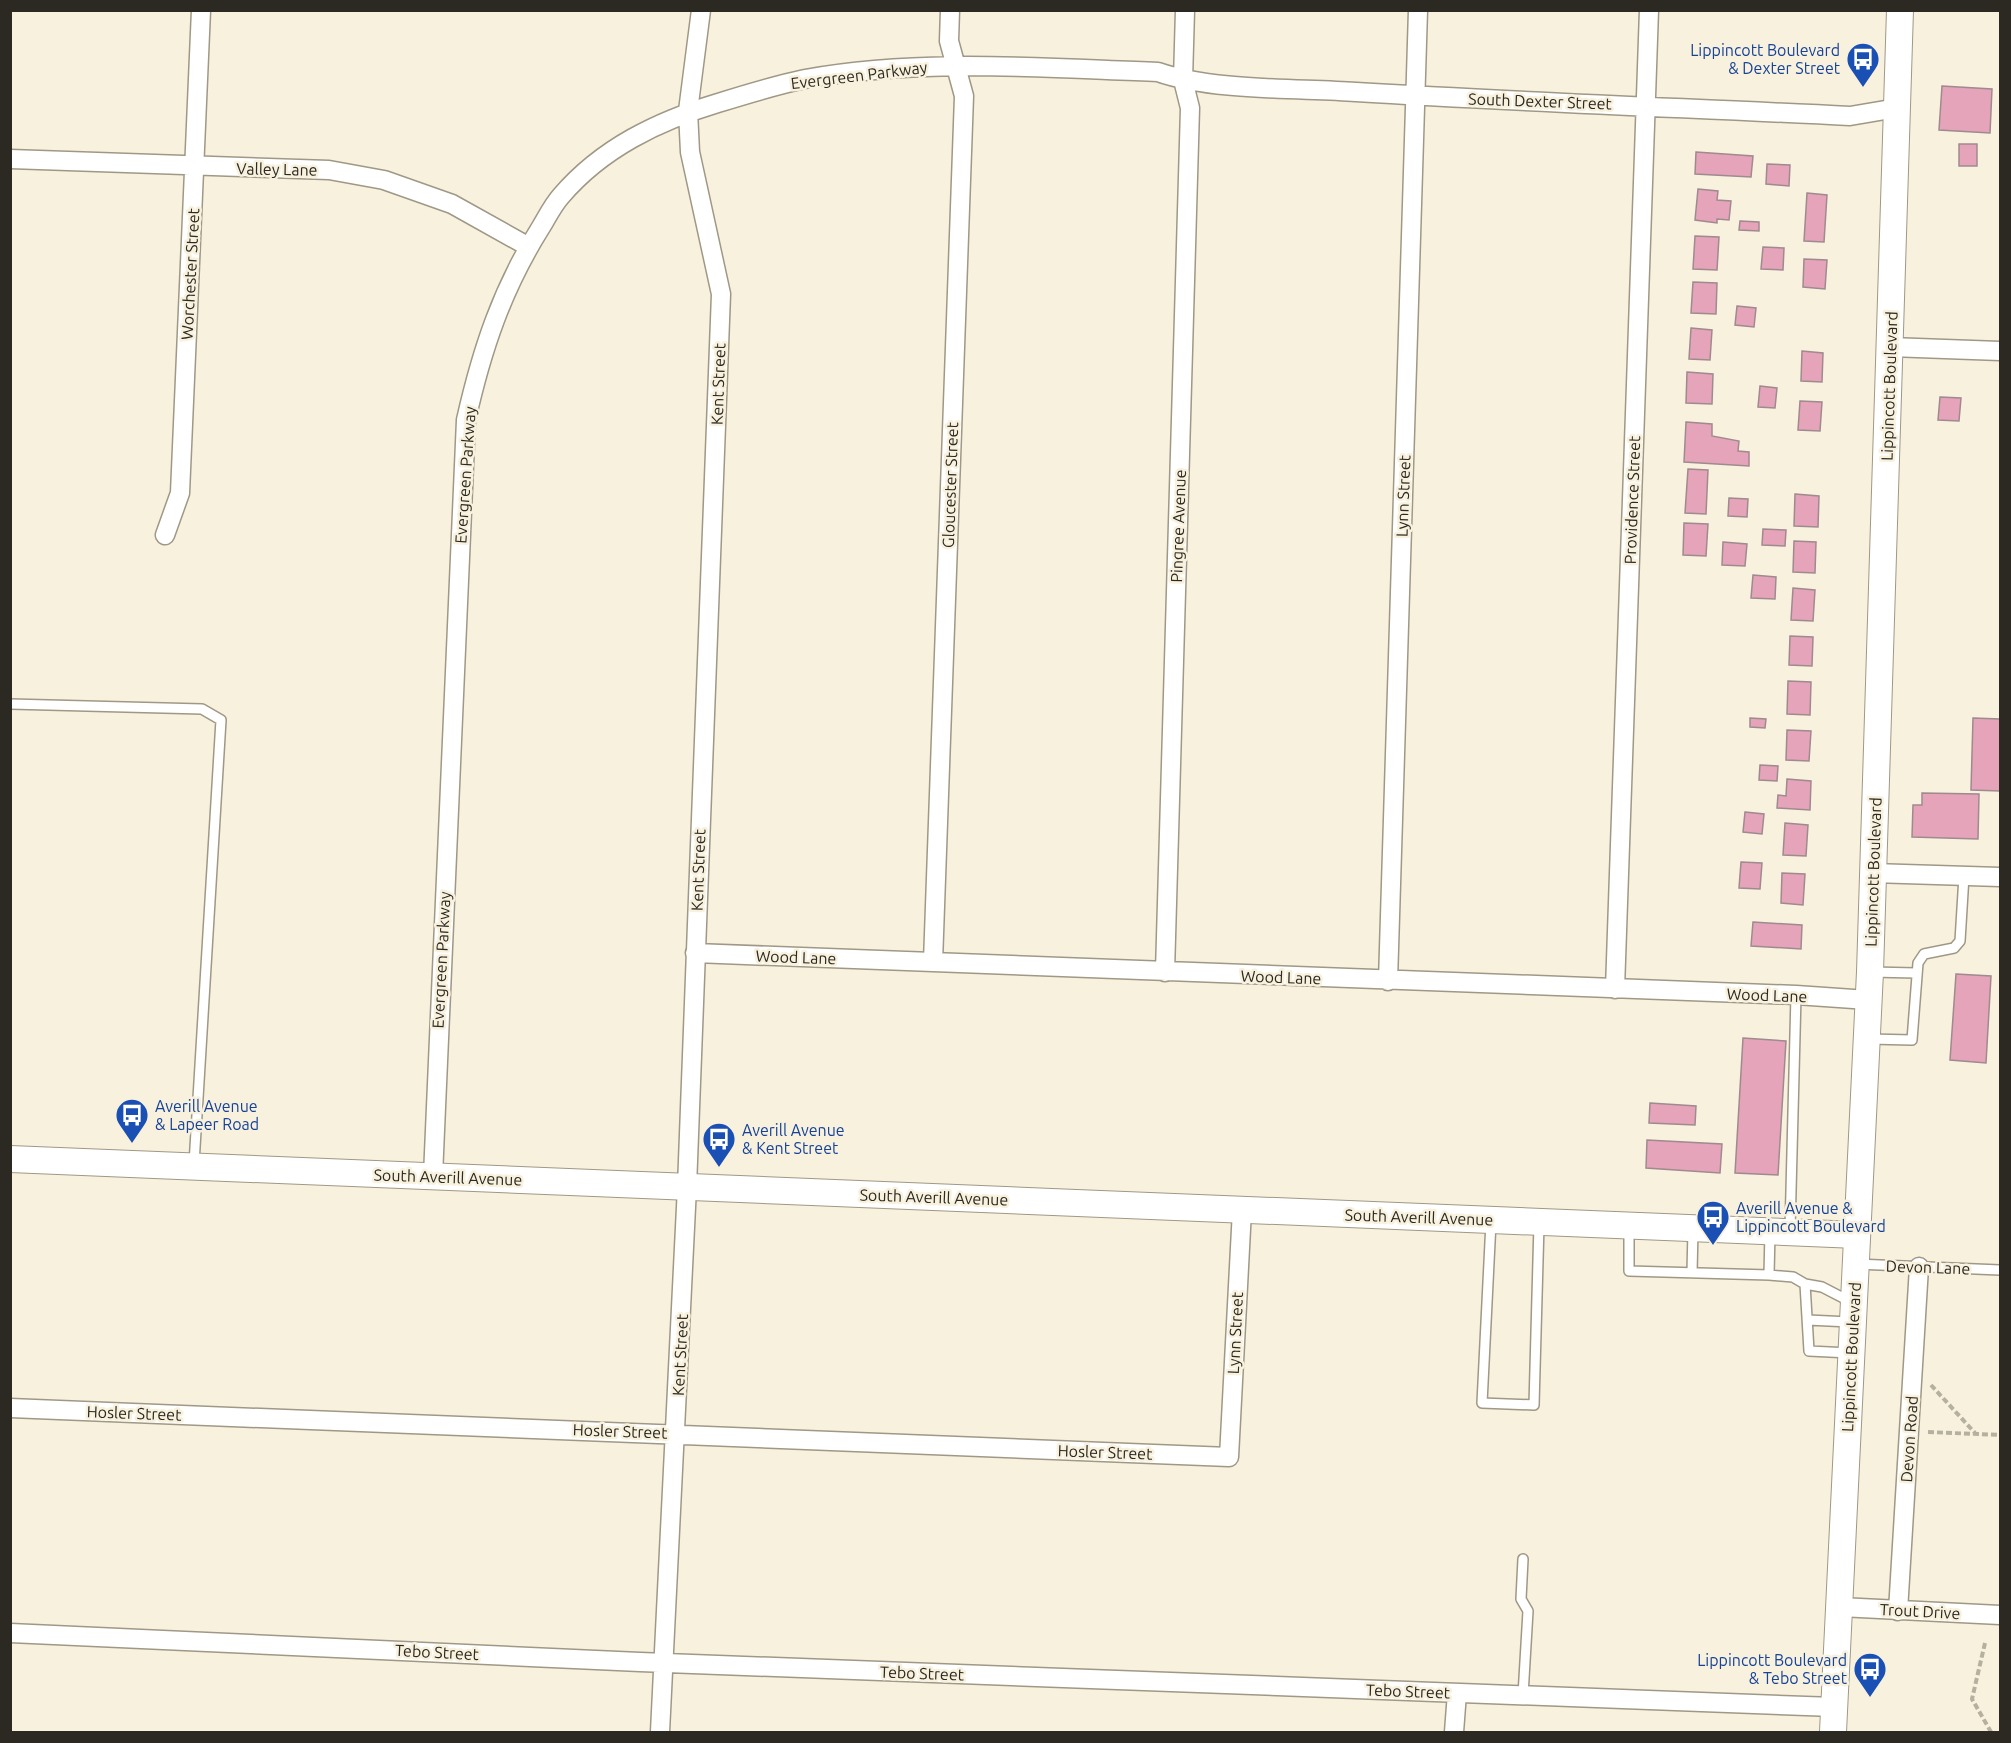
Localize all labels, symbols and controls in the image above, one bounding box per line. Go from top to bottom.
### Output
place label: Lippincott Boulevard & Dexter Street [1690,41,1841,77]
bus stop icon: Lippincott Boulevard & Dexter Street [1845,41,1881,88]
street label: Evergreen Parkway [790,58,929,92]
street label: South Dexter Street [1468,89,1613,113]
street label: Valley Lane [236,159,318,179]
street label: Worchester Street [178,207,202,340]
street label: Lippincott Boulevard [1877,311,1901,461]
street label: Kent Street [708,342,728,425]
street label: Evergreen Parkway [451,406,479,544]
street label: Gloucester Street [939,421,961,548]
street label: Providence Street [1621,435,1643,565]
street label: Lynn Street [1393,454,1413,537]
street label: Pingree Avenue [1167,469,1189,583]
street label: Lippincott Boulevard [1861,797,1885,947]
street label: Kent Street [688,828,708,911]
street label: Evergreen Parkway [428,891,454,1029]
street label: Wood Lane [755,947,837,967]
street label: Wood Lane [1240,967,1322,987]
street label: Wood Lane [1726,985,1808,1005]
bus stop icon: Averill Avenue & Lapeer Road [114,1097,150,1144]
place label: Averill Avenue & Lapeer Road [155,1097,259,1133]
bus stop icon: Averill Avenue & Kent Street [701,1121,737,1168]
place label: Averill Avenue & Kent Street [742,1121,845,1157]
street label: South Averill Avenue [373,1165,523,1189]
street label: South Averill Avenue [859,1185,1009,1209]
bus stop icon: Averill Avenue & Lippincott Boulevard [1695,1199,1731,1246]
place label: Averill Avenue & Lippincott Boulevard [1736,1199,1886,1235]
street label: South Averill Avenue [1344,1205,1494,1229]
street label: Devon Lane [1886,1257,1970,1277]
street label: Lippincott Boulevard [1838,1282,1864,1432]
street label: Lynn Street [1224,1291,1246,1375]
street label: Kent Street [669,1313,691,1396]
street label: Devon Road [1897,1395,1921,1483]
street label: Hosler Street [86,1402,182,1424]
street label: Hosler Street [572,1420,668,1442]
street label: Hosler Street [1057,1441,1153,1463]
street label: Trout Drive [1879,1600,1961,1622]
street label: Tebo Street [395,1641,480,1663]
place label: Lippincott Boulevard & Tebo Street [1697,1651,1848,1687]
bus stop icon: Lippincott Boulevard & Tebo Street [1852,1651,1888,1698]
street label: Tebo Street [880,1663,965,1683]
street label: Tebo Street [1366,1681,1451,1701]

